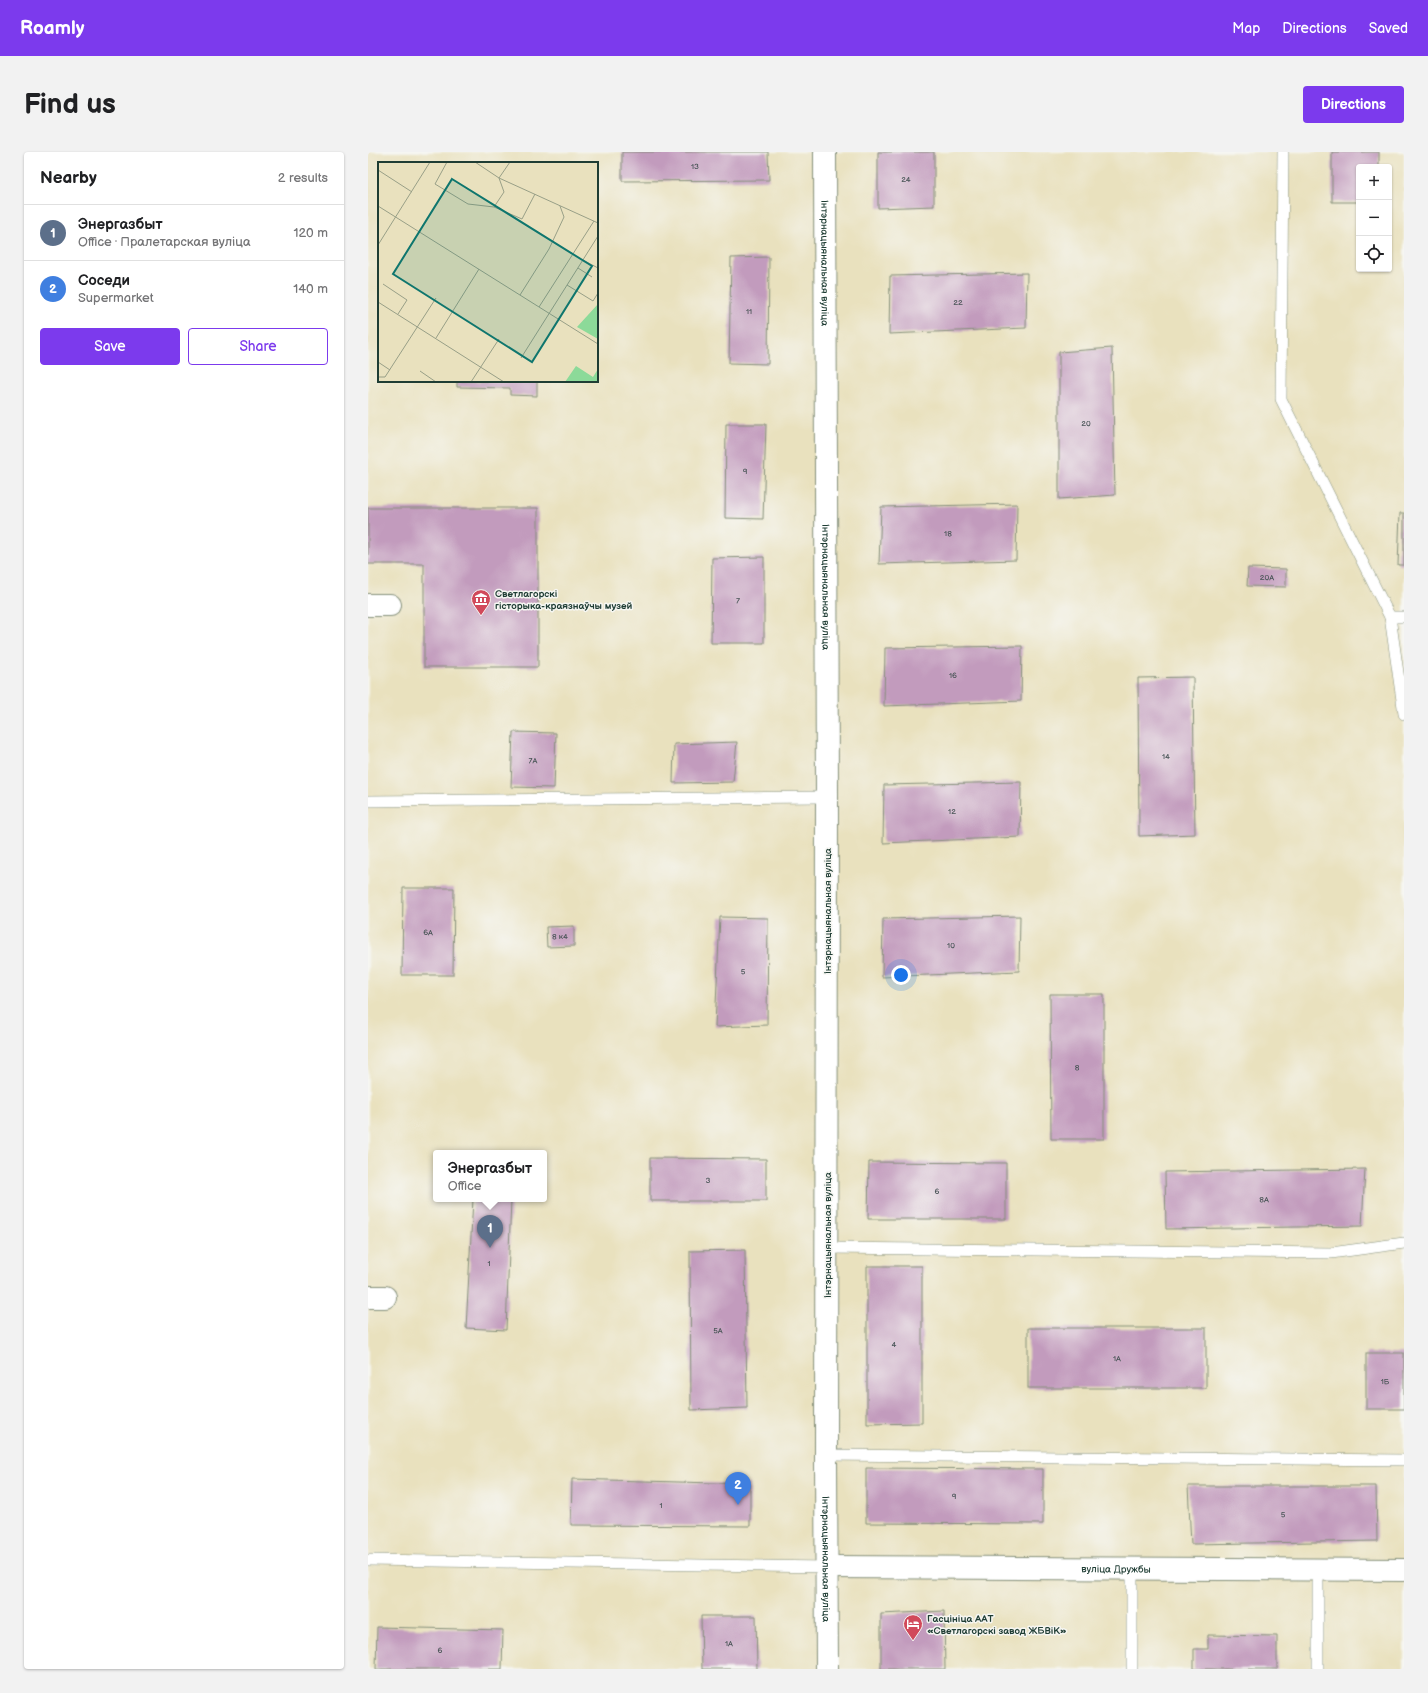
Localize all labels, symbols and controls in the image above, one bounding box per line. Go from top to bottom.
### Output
text: Roamly [20,17,84,40]
text: Map [1232,20,1260,37]
text: Directions [1282,20,1347,37]
text: Saved [1369,20,1408,37]
button: Directions [1303,86,1404,123]
text: Find us [24,88,116,121]
inset map [378,162,598,382]
house number: 13 [691,162,699,171]
map controls [1356,164,1392,272]
button: + [1356,164,1392,200]
text: Nearby [40,168,97,188]
text: 2 results [278,170,328,186]
house number: 24 [901,175,911,184]
street label: Інтэрнацыянальная вуліца [818,200,831,326]
button: − [1356,200,1392,236]
text: Энергазбыт [78,215,163,234]
text: 1 [50,225,56,241]
text: 120 m [293,225,328,241]
text: Office · Пралетарская вуліца [78,234,251,250]
button: locate [1356,236,1392,272]
text: Соседи [78,271,130,290]
text: 2 [49,281,57,297]
text: 140 m [293,281,328,297]
text: Supermarket [78,290,154,306]
house number: 22 [953,298,963,307]
house number: 11 [746,307,752,316]
button: Save [40,328,180,365]
button: Share [188,328,328,365]
house number: 20 [1081,419,1091,428]
house number: 9 [743,467,748,476]
street label: Інтэрнацыянальная вуліца [819,524,832,650]
house number: 18 [944,529,952,538]
house number: 20А [1260,573,1274,582]
museum icon: Светлагорскі гісторыка-краязнаўчы музей [470,588,492,616]
place label: Светлагорскі гісторыка-краязнаўчы музей [495,588,633,612]
house number: 7 [736,596,740,605]
house number: 16 [949,671,957,680]
house number: 14 [1162,752,1170,761]
house number: 7А [529,756,538,765]
house number: 12 [948,807,956,816]
street label: Інтэрнацыянальная вуліца [822,848,834,974]
house number: 6А [423,928,433,937]
house number: 8 к4 [552,932,568,941]
house number: 10 [947,941,955,950]
your location [891,965,911,985]
house number: 5 [741,967,746,976]
house number: 8 [1075,1063,1080,1072]
popup [433,1150,547,1202]
text: Энергазбыт [448,1159,532,1178]
street label: Інтэрнацыянальная вуліца [822,1172,834,1298]
house number: 3 [706,1176,711,1185]
text: Office [448,1178,482,1194]
house number: 6 [935,1187,940,1196]
house number: 8А [1259,1195,1269,1204]
pin: 1 [477,1215,503,1248]
house number: 1 [487,1259,491,1268]
house number: 5А [713,1326,723,1335]
house number: 4 [892,1340,897,1349]
house number: 1А [1113,1354,1121,1363]
house number: 1Б [1381,1377,1390,1386]
pin: 2 [725,1472,751,1505]
house number: 9 [952,1492,957,1501]
street label: Інтэрнацыянальная вуліца [819,1496,832,1622]
house number: 1 [659,1501,663,1510]
house number: 5 [1281,1510,1286,1519]
street label: вуліца Дружбы [1081,1563,1151,1576]
hotel icon: Гасцініца ААТ «Светлагорскі завод ЖБВіК» [902,1613,924,1641]
place label: Гасцініца ААТ «Светлагорскі завод ЖБВіК» [927,1613,1067,1637]
house number: 1А [725,1639,733,1648]
house number: 6 [438,1646,443,1655]

